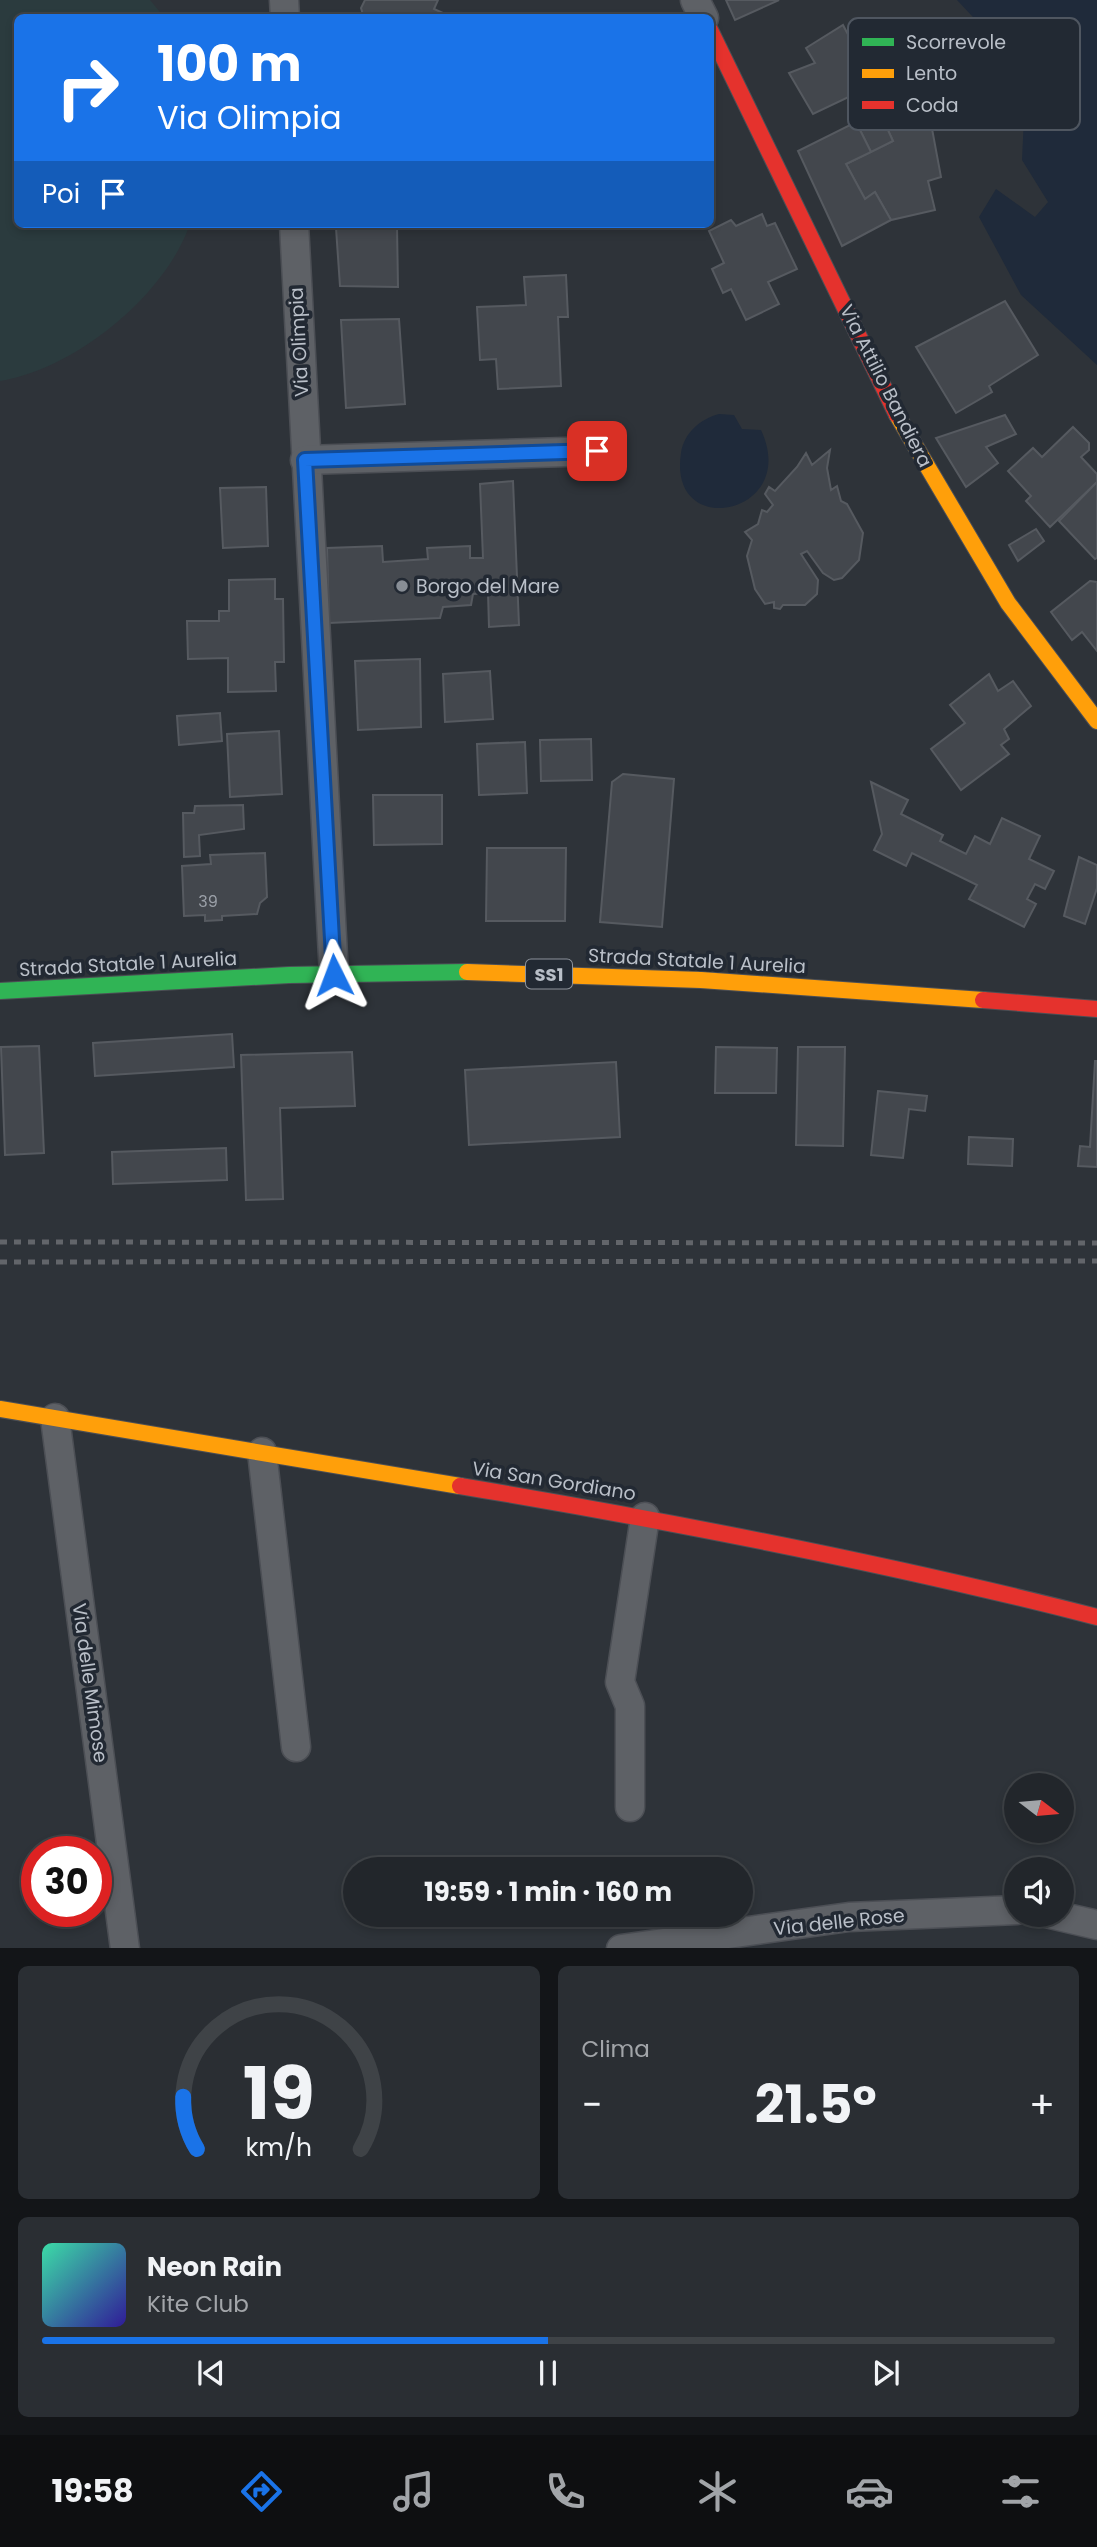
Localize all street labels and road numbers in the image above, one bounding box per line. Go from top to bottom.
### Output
street label: Via Olimpia [283,287,315,397]
street label: Via Attilio Bandiera [833,300,939,472]
street label: Strada Statale 1 Aurelia [587,942,807,980]
street label: Strada Statale 1 Aurelia [18,945,238,983]
road number: SS1 [526,959,572,988]
street label: Via San Gordiano [470,1455,638,1507]
street label: Via delle Mimose [65,1602,115,1764]
street label: Via delle Rose [772,1902,906,1942]

